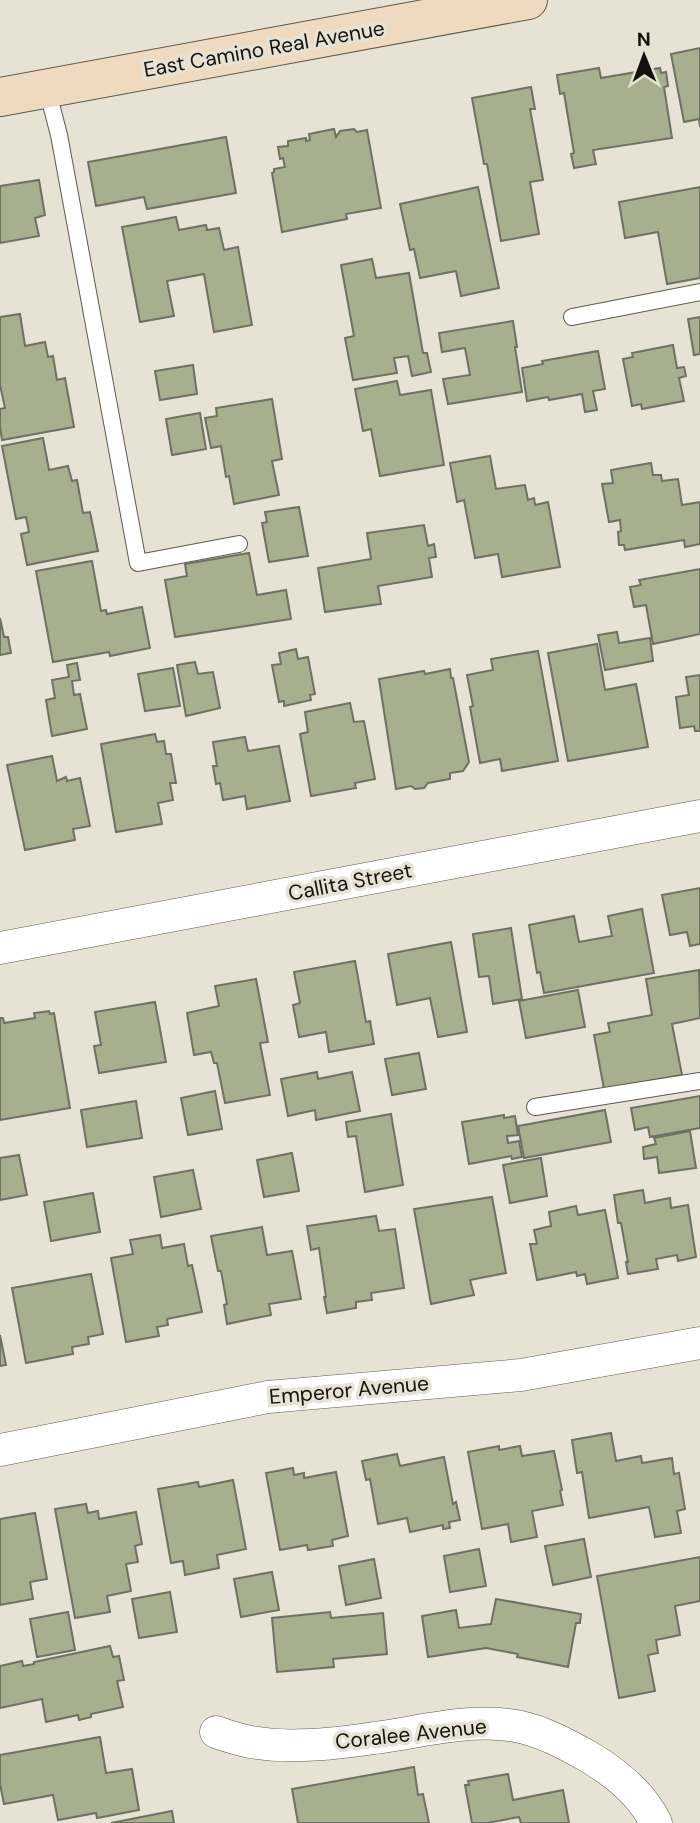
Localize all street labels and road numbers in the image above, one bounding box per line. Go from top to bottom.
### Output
street label: East Camino Real Avenue [141,14,387,84]
street label: Callita Street [286,856,414,908]
street label: Emperor Avenue [268,1369,430,1411]
street label: Coralee Avenue [334,1712,488,1756]

